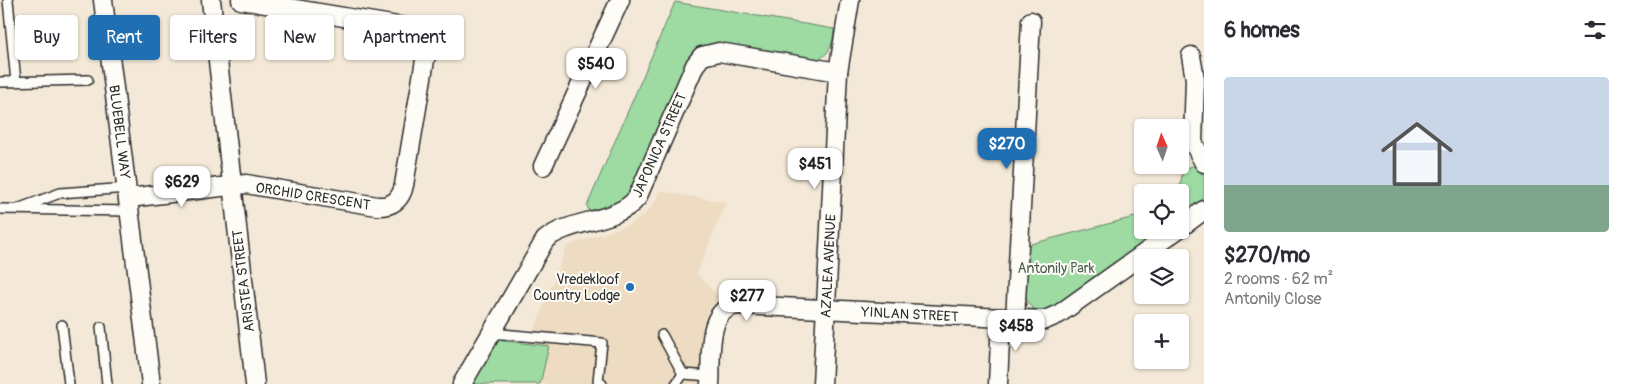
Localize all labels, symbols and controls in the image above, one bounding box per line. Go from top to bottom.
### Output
chip: Buy [15,15,78,60]
chip: Rent [88,15,160,60]
chip: Filters [170,15,255,60]
chip: New [265,15,334,60]
chip: Apartment [344,15,464,60]
icon: filters [1581,16,1609,44]
text: 6 homes [1224,17,1300,44]
pin: $540 [566,48,626,90]
text: $540 [577,54,615,74]
street label: BLUEBELL WAY [105,84,134,180]
street label: JAPONICA STREET [629,90,690,200]
icon: home [1372,109,1462,199]
north arrow [1134,119,1189,174]
map controls [1134,119,1189,369]
pin: $270 [977,128,1037,170]
text: $270 [988,134,1026,154]
pin: $451 [785,148,845,190]
text: $451 [799,154,831,174]
pin: $629 [152,166,212,208]
text: $629 [164,172,200,192]
street label: ORCHID CRESCENT [254,179,372,214]
button: locate [1134,184,1189,239]
street label: AZALEA AVENUE [817,214,840,319]
street label: ARISTEA STREET [229,229,258,333]
text: $270/mo [1224,242,1310,269]
button: layers [1134,249,1189,304]
park label: Antonily Park [1017,260,1095,277]
text: 2 rooms · 62 m² [1224,269,1333,289]
place label: Vredekloof Country Lodge [533,271,620,304]
pin: $277 [717,280,777,322]
marker: Vredekloof Country Lodge [624,281,636,293]
text: $277 [730,286,764,306]
text: Antonily Close [1224,289,1322,309]
street label: YINLAN STREET [860,303,959,326]
pin: $458 [986,310,1046,352]
button: + [1134,314,1189,369]
text: $458 [999,316,1033,336]

